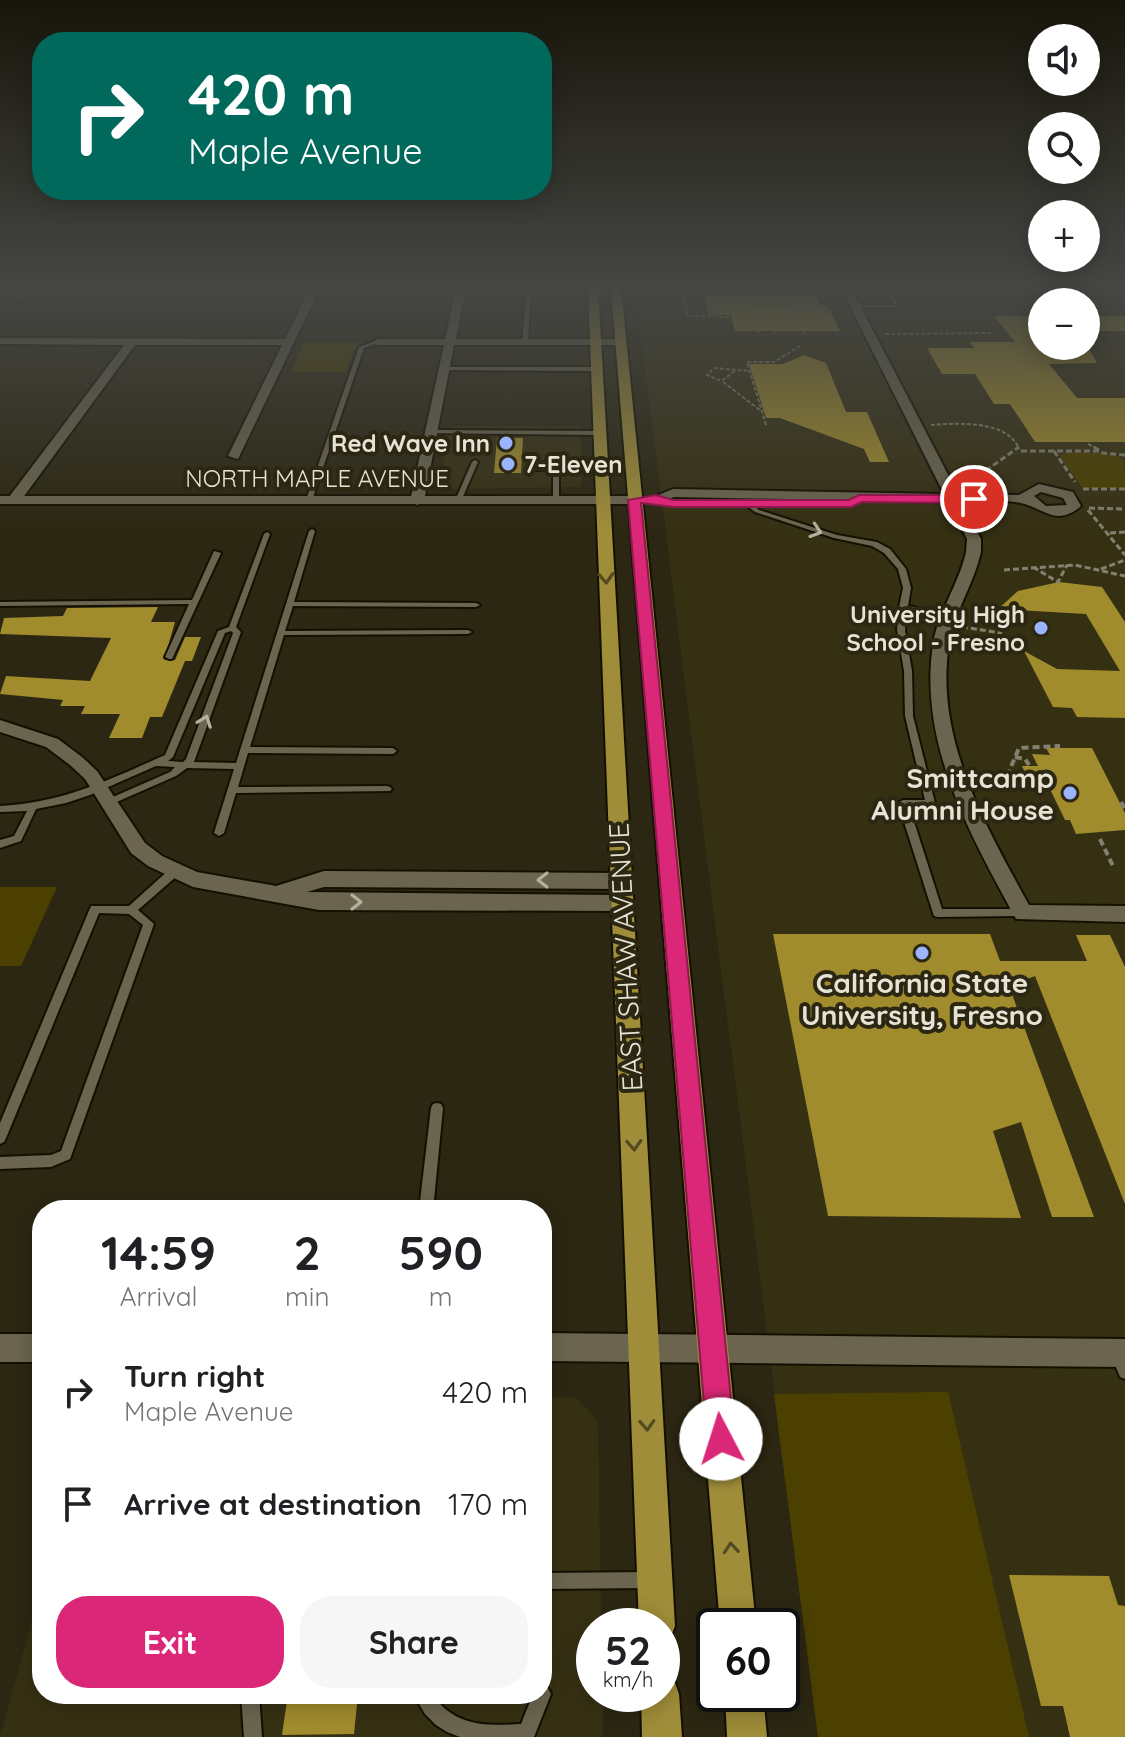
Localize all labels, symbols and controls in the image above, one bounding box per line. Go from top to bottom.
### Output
map controls [1028,24,1100,360]
button: sound [1028,24,1100,96]
text: 420 m [188,59,355,129]
icon: right [56,64,160,168]
button: search [1028,112,1100,184]
text: Maple Avenue [188,128,423,173]
button: + [1028,200,1100,272]
button: − [1028,288,1100,360]
place label: Red Wave Inn [331,428,490,458]
marker: Red Wave Inn [497,434,515,452]
place label: 7-Eleven [524,449,623,479]
marker: 7-Eleven [499,455,517,473]
street label: NORTH MAPLE AVENUE [185,463,449,493]
pin [940,465,1008,533]
icon: arrive [952,477,996,521]
one-way arrow [809,522,823,538]
one-way arrow [598,572,615,585]
place label: University High School - Fresno [847,599,1025,657]
marker: University High School - Fresno [1032,619,1050,637]
one-way arrow [195,715,211,729]
place label: Smittcamp Alumni House [871,760,1054,827]
marker: Smittcamp Alumni House [1061,784,1079,802]
street label: EAST SHAW AVENUE [600,822,650,1092]
one-way arrow [536,871,549,889]
one-way arrow [350,893,363,911]
marker: California State University, Fresno [913,944,931,962]
place label: California State University, Fresno [801,965,1043,1032]
one-way arrow [625,1139,642,1152]
text: 14:59 [101,1222,216,1282]
text: 2 [294,1222,321,1282]
text: 590 [399,1222,483,1282]
text: Arrival [120,1280,197,1313]
text: min [285,1280,329,1313]
text: m [429,1280,453,1313]
text: Turn right [124,1357,265,1395]
icon: right [56,1370,100,1414]
text: 420 m [442,1373,528,1411]
text: Maple Avenue [124,1395,293,1428]
position arrow [679,1397,763,1481]
one-way arrow [639,1419,656,1432]
icon: arrive [56,1482,100,1526]
text: Arrive at destination [124,1485,422,1523]
text: 170 m [448,1485,528,1523]
one-way arrow [722,1541,739,1554]
button: Exit [56,1596,284,1688]
button: Share [300,1596,528,1688]
speed limit sign: 60 [696,1608,800,1712]
text: 52 [605,1625,651,1675]
text: km/h [603,1667,653,1692]

